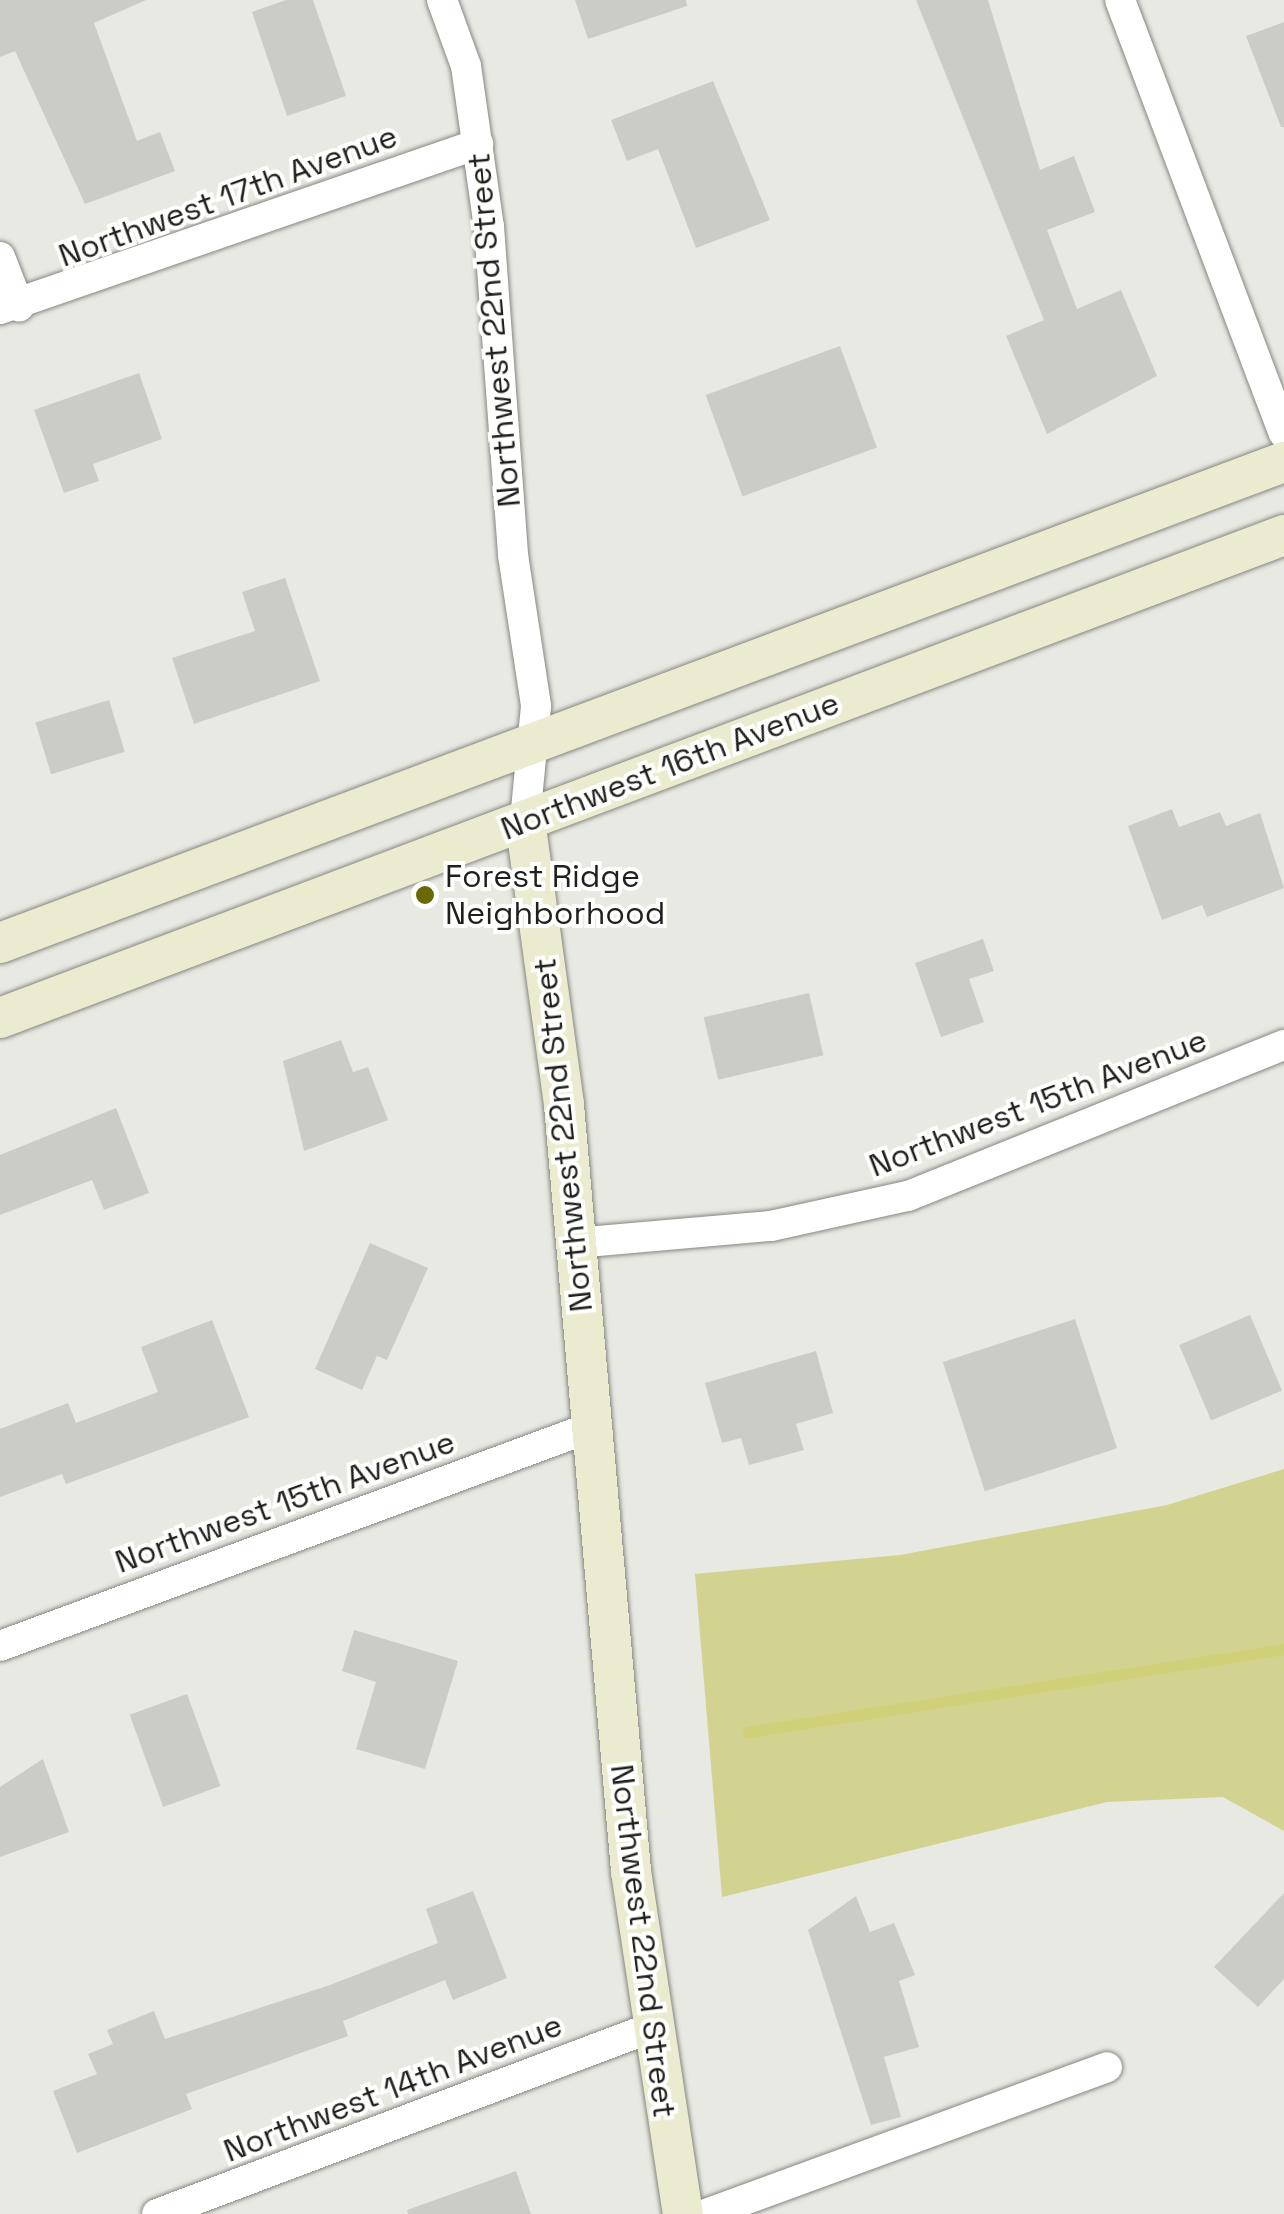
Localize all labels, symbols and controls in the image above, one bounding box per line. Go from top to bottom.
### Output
street label: Northwest 17th Avenue [53,117,403,275]
street label: Northwest 22nd Street [459,151,529,509]
street label: Northwest 16th Avenue [495,684,845,848]
place label: Forest Ridge Neighborhood [445,858,665,933]
marker: Forest Ridge Neighborhood [414,884,436,906]
street label: Northwest 22nd Street [525,956,601,1314]
street label: Northwest 15th Avenue [863,1021,1213,1185]
street label: Northwest 15th Avenue [110,1423,460,1581]
street label: Northwest 22nd Street [602,1762,684,2120]
street label: Northwest 14th Avenue [218,2006,568,2170]

